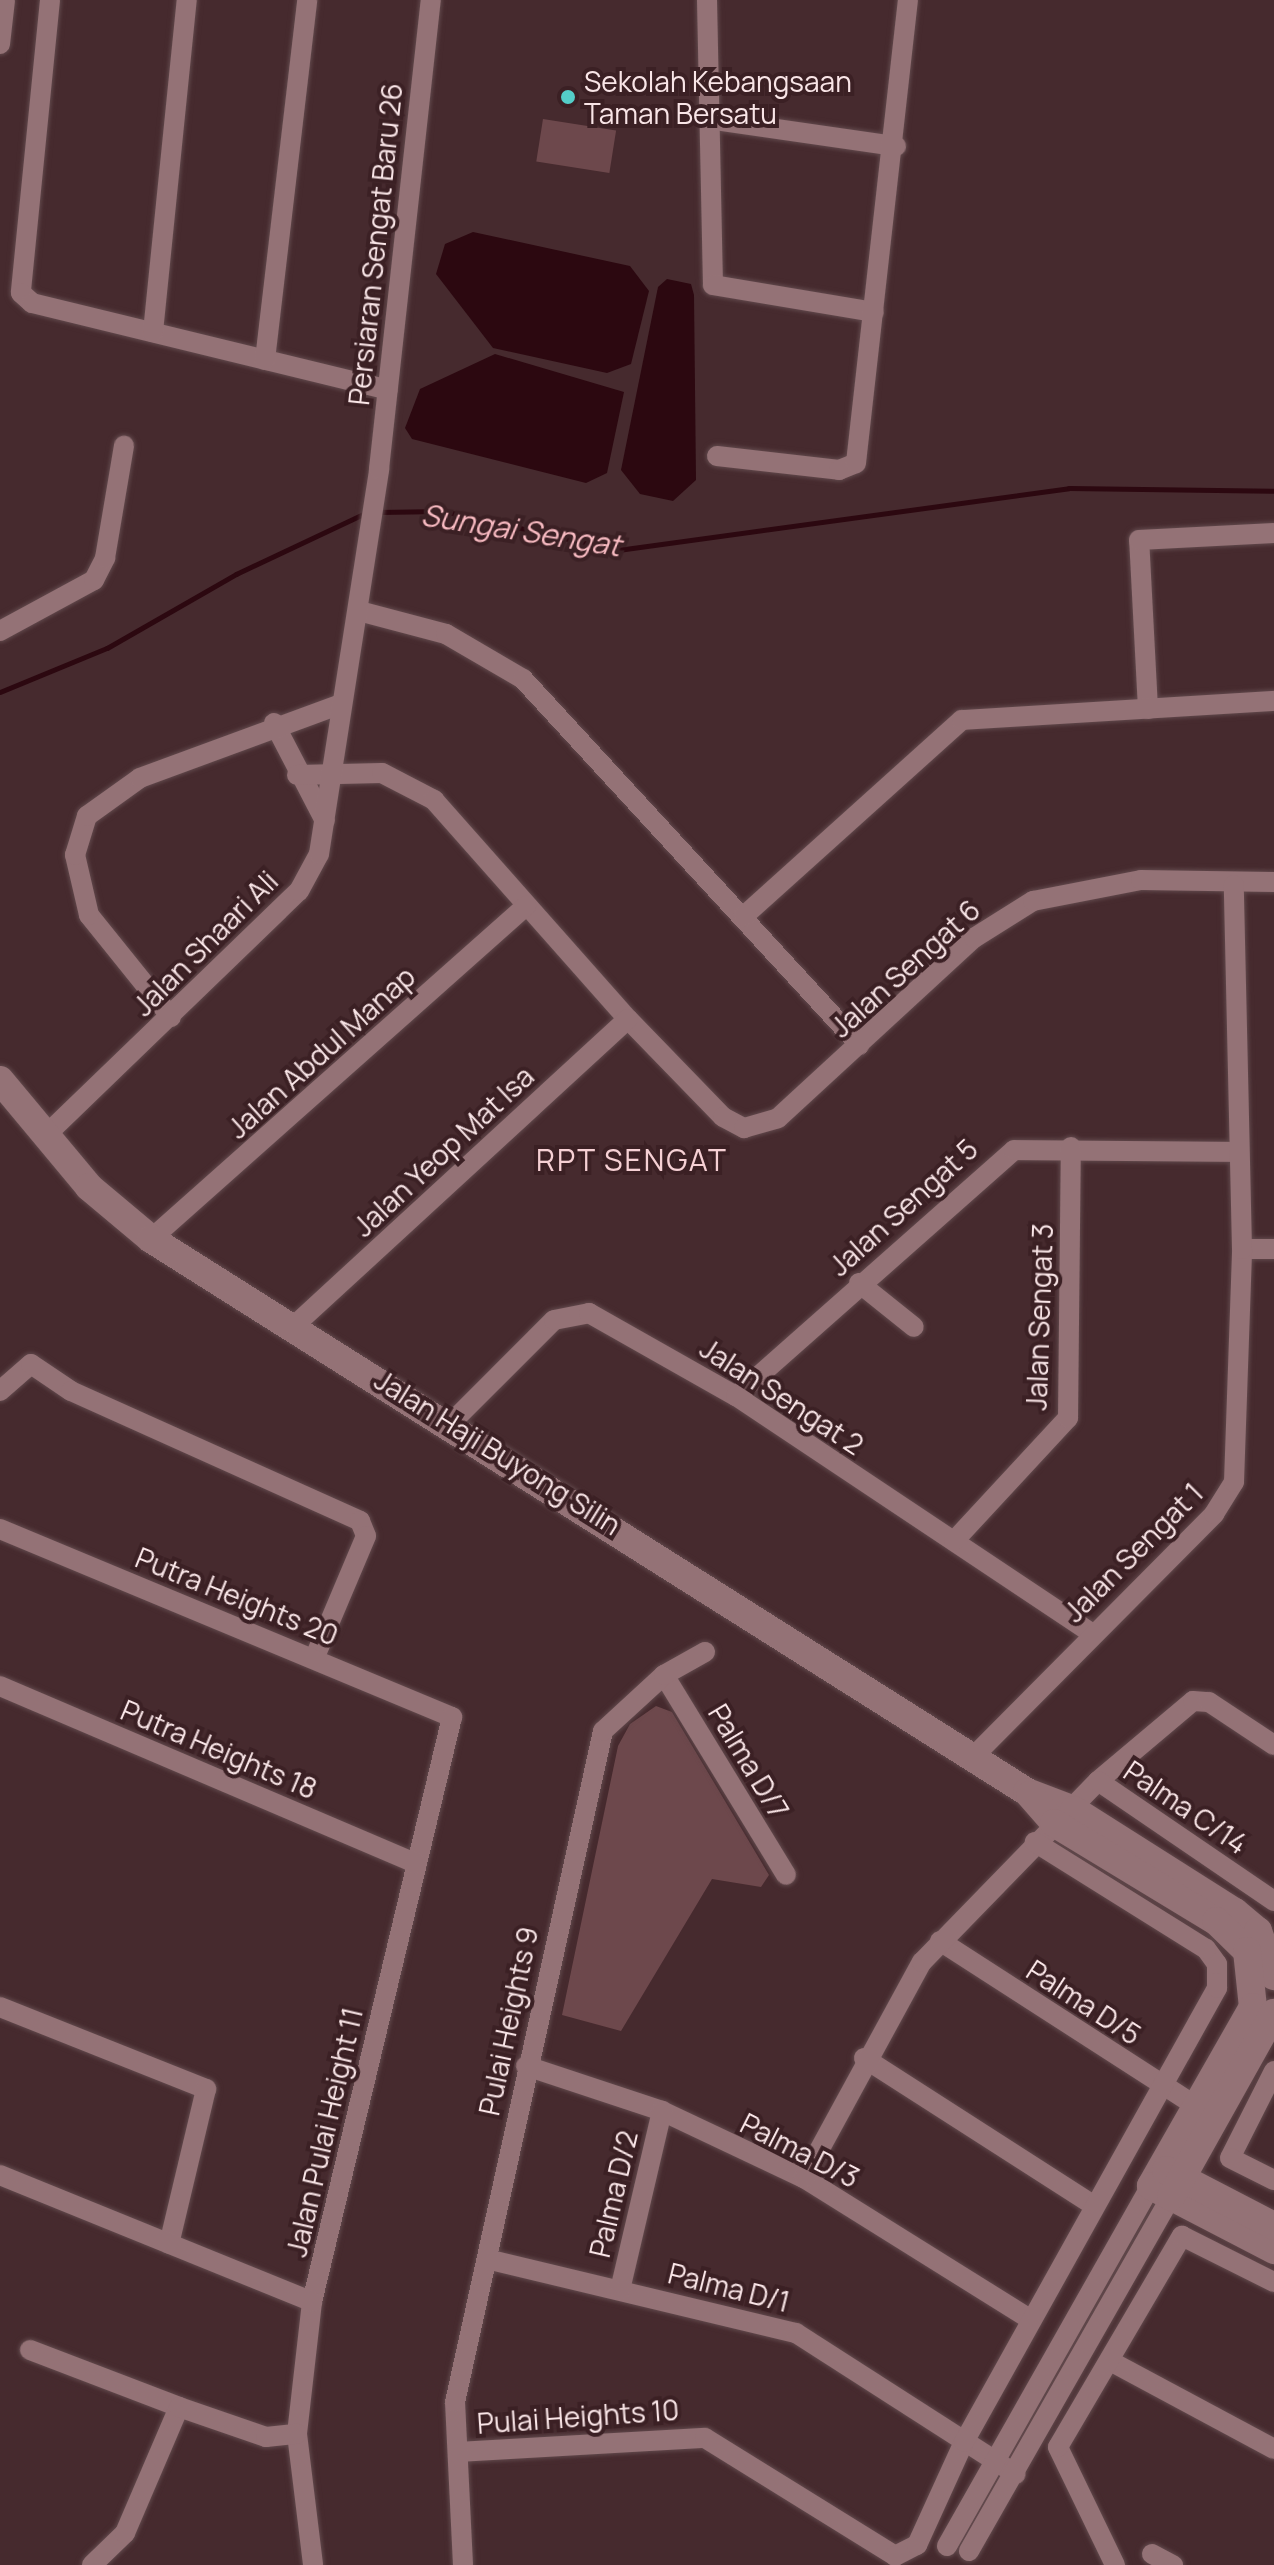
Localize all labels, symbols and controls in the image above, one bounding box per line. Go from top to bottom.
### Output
place label: Sekolah Kebangsaan Taman Bersatu [584,64,852,130]
street label: Persiaran Sengat Baru 26 [341,81,409,407]
marker: Sekolah Kebangsaan Taman Bersatu [559,88,577,106]
water label: Sungai Sengat [419,496,623,564]
street label: Jalan Shaari Ali [126,864,284,1022]
street label: Jalan Sengat 6 [824,892,986,1044]
street label: Jalan Abdul Manap [220,959,422,1145]
street label: Jalan Yeop Mat Isa [346,1059,540,1243]
street label: Jalan Sengat 5 [822,1132,984,1282]
district label: RPT SENGAT [536,1142,728,1178]
street label: Jalan Sengat 3 [1019,1223,1059,1411]
street label: Jalan Sengat 2 [694,1331,870,1461]
street label: Jalan Haji Buyong Silin [369,1363,627,1541]
street label: Jalan Sengat 1 [1057,1476,1209,1628]
street label: Putra Heights 20 [131,1540,343,1652]
street label: Putra Heights 18 [116,1693,322,1805]
street label: Palma D/7 [702,1698,796,1824]
street label: Palma C/14 [1118,1753,1254,1861]
street label: Pulai Heights 9 [472,1924,544,2118]
street label: Palma D/5 [1021,1953,1147,2051]
street label: Jalan Pulai Height 11 [279,2004,369,2260]
street label: Palma D/3 [735,2106,865,2194]
street label: Palma D/2 [582,2127,644,2261]
street label: Palma D/1 [665,2256,793,2318]
street label: Pulai Heights 10 [476,2392,680,2440]

